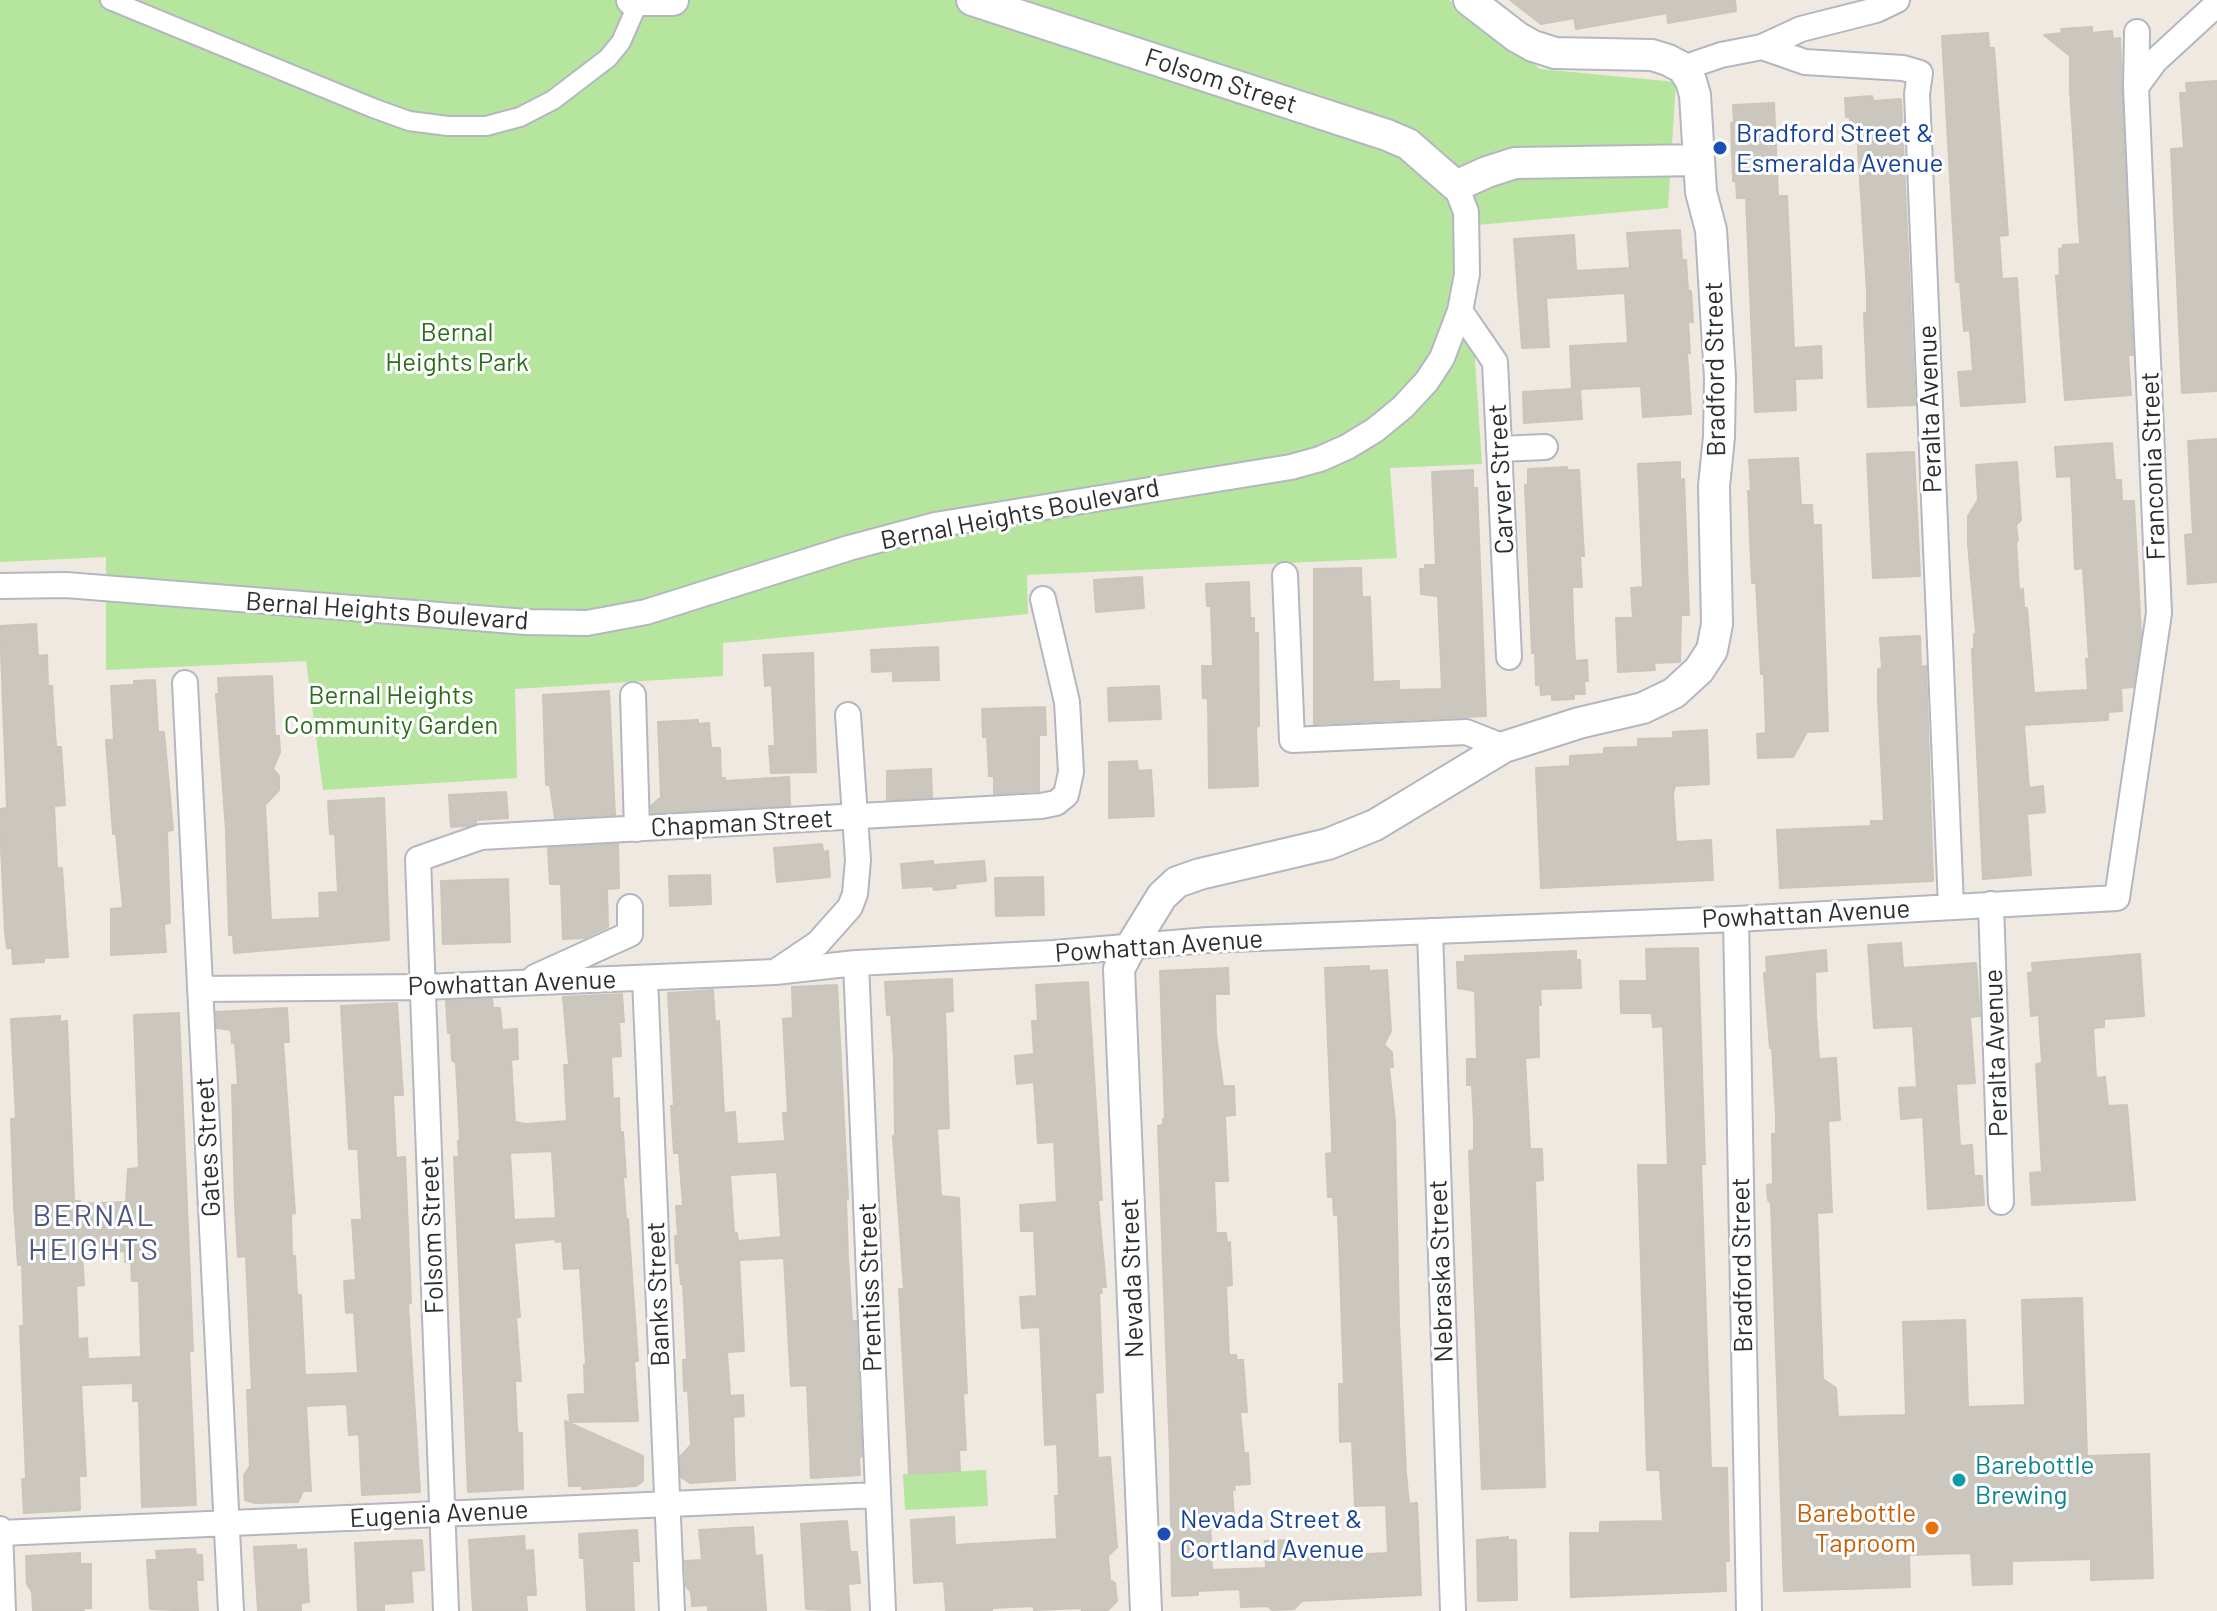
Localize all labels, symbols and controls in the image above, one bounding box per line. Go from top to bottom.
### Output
street label: Folsom Street [1141,42,1301,120]
place label: Bradford Street & Esmeralda Avenue [1736,117,1943,178]
marker: Bradford Street & Esmeralda Avenue [1711,139,1729,157]
street label: Bradford Street [1698,281,1732,457]
park label: Bernal Heights Park [385,316,529,378]
street label: Peralta Avenue [1911,324,1949,494]
street label: Franconia Street [2134,371,2172,561]
street label: Carver Street [1481,403,1521,555]
street label: Bernal Heights Boulevard [878,472,1162,556]
street label: Bernal Heights Boulevard [245,586,529,636]
park label: Bernal Heights Community Garden [284,679,498,740]
street label: Chapman Street [650,803,834,843]
street label: Powhattan Avenue [1701,893,1911,935]
street label: Powhattan Avenue [1054,923,1264,969]
street label: Powhattan Avenue [407,964,617,1002]
street label: Peralta Avenue [1977,968,2015,1138]
street label: Gates Street [189,1076,227,1218]
street label: Folsom Street [414,1155,450,1315]
street label: Bradford Street [1725,1177,1759,1353]
street label: Nebraska Street [1422,1179,1460,1363]
street label: Nevada Street [1114,1197,1150,1359]
district label: BERNAL HEIGHTS [28,1198,160,1268]
street label: Prentiss Street [851,1202,889,1372]
street label: Banks Street [640,1221,676,1367]
place label: Barebottle Brewing [1975,1449,2094,1510]
marker: Barebottle Brewing [1950,1471,1968,1489]
street label: Eugenia Avenue [349,1494,529,1534]
place label: Barebottle Taproom [1797,1497,1916,1558]
place label: Nevada Street & Cortland Avenue [1180,1503,1364,1564]
marker: Barebottle Taproom [1923,1519,1941,1537]
marker: Nevada Street & Cortland Avenue [1155,1525,1173,1543]

